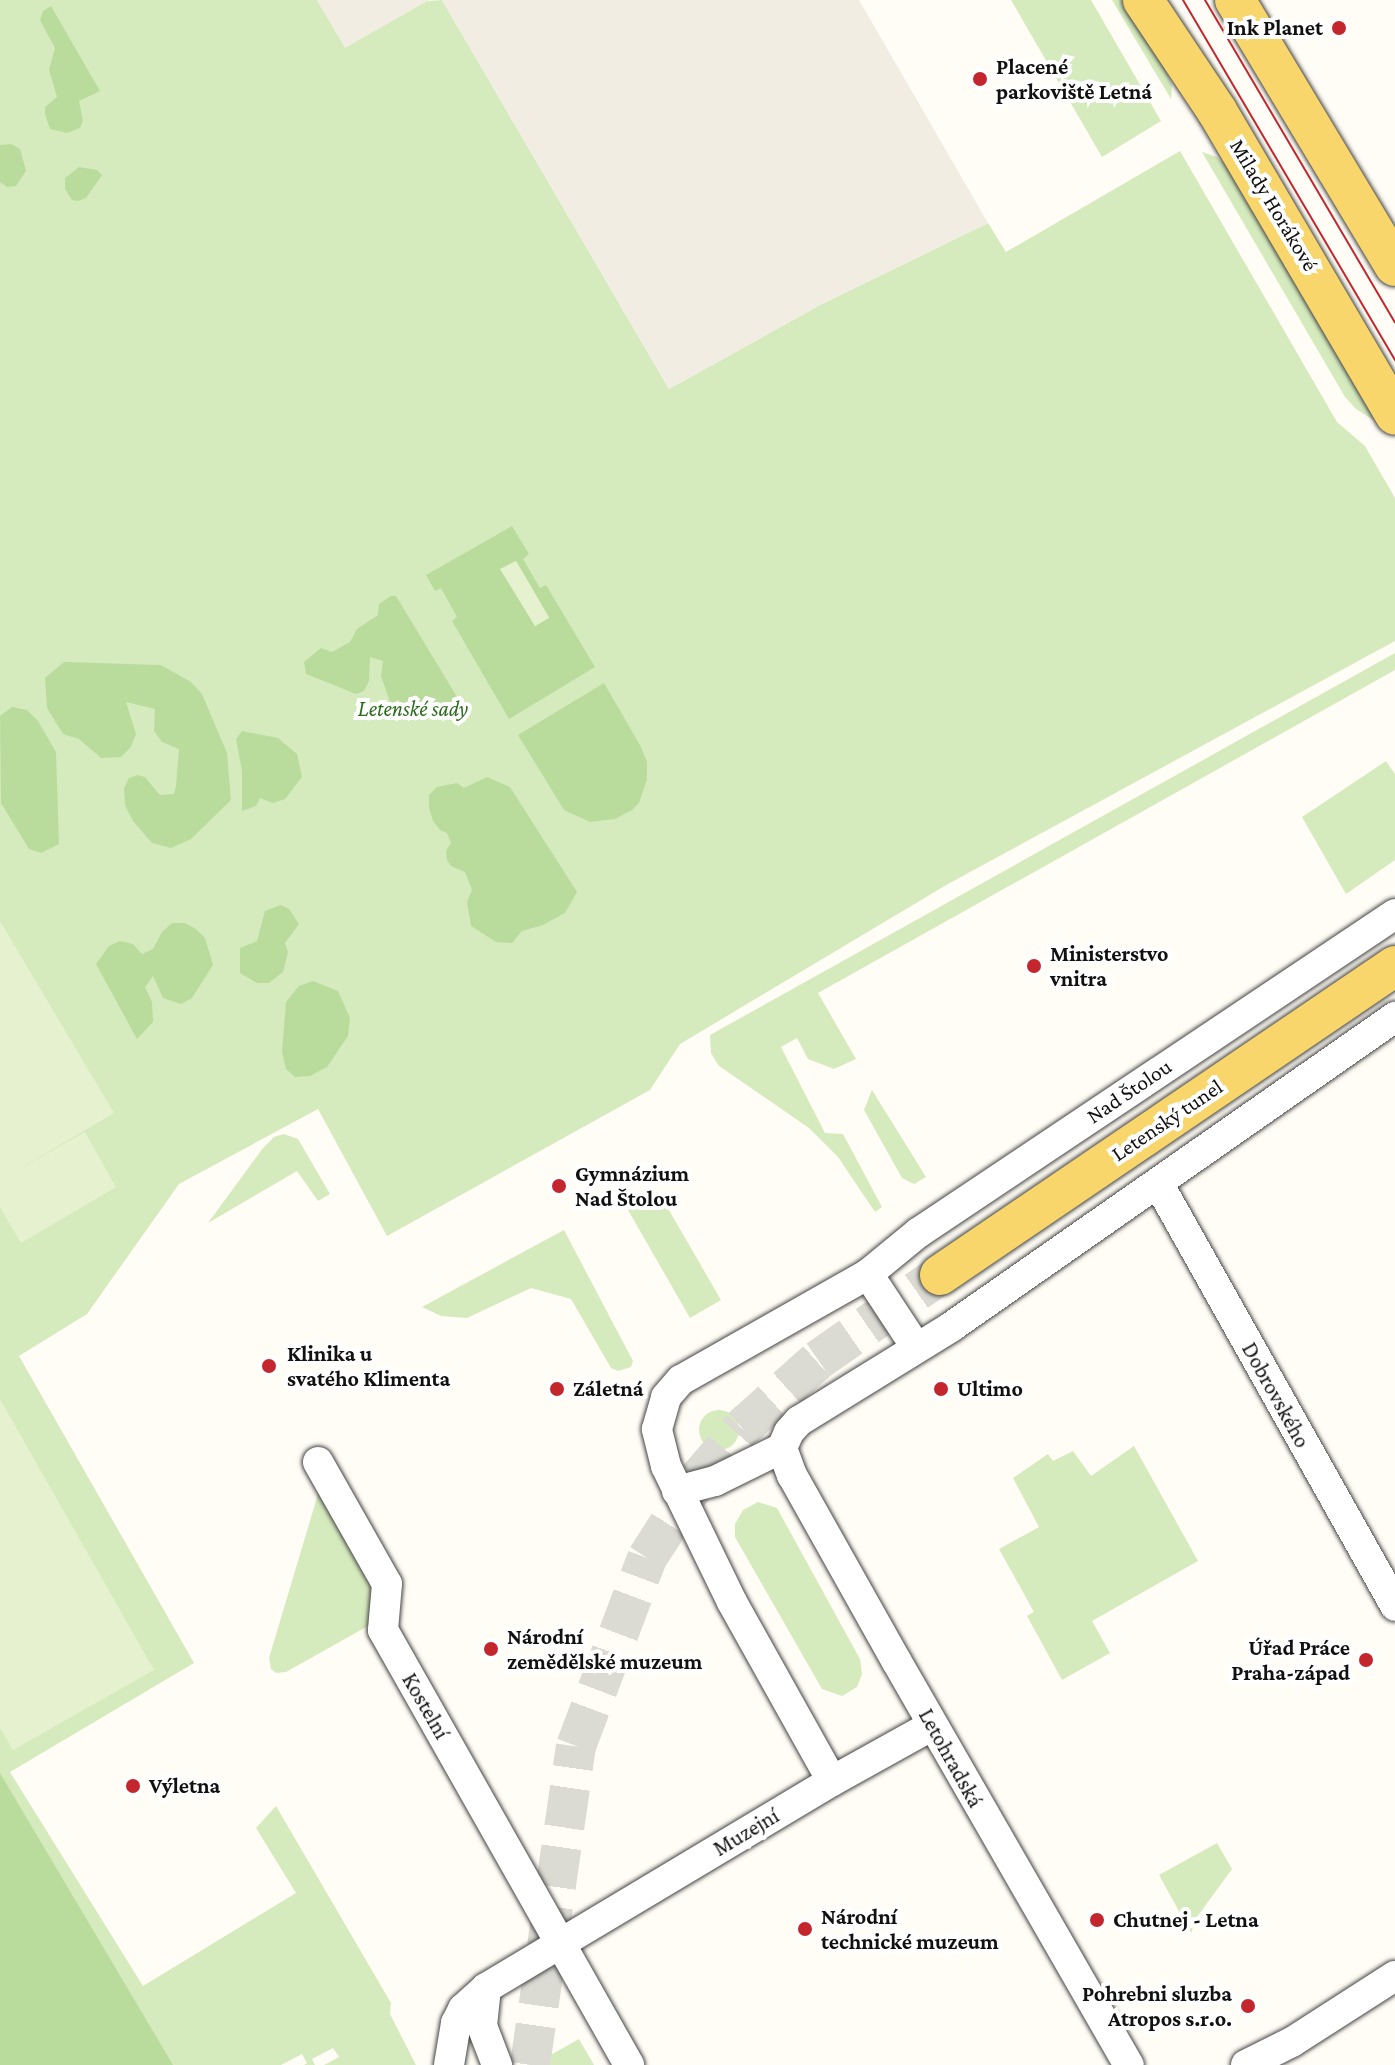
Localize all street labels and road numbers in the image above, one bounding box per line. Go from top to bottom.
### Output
street label: Milady Horákové [1224,134,1324,276]
street label: Nad Štolou [1081,1053,1177,1129]
street label: Letenský tunel [1106,1073,1228,1167]
street label: Dobrovského [1236,1338,1316,1452]
street label: Kostelní [397,1668,455,1744]
street label: Letohradská [913,1704,989,1812]
street label: Muzejní [708,1802,784,1862]

